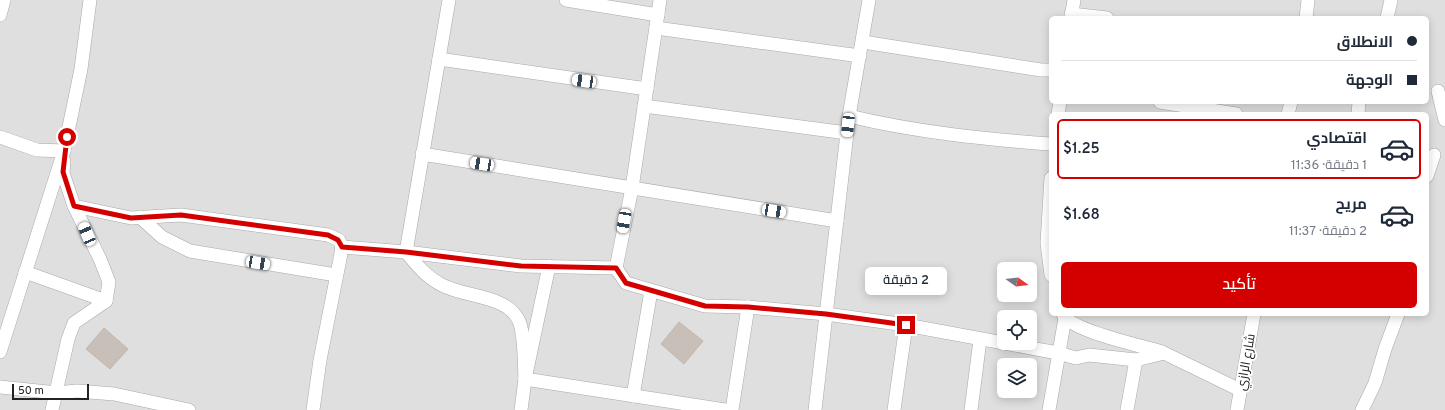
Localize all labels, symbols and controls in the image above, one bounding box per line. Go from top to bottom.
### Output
text: الانطلاق [1337,34,1393,53]
text: الوجهة [1346,72,1393,91]
car [571,73,597,89]
car [841,112,855,138]
route start [58,128,76,146]
text: اقتصادي [1307,130,1367,149]
icon: car [1379,131,1415,167]
text: $1.25 [1063,140,1100,159]
car [469,156,495,172]
text: 1 دقيقة · 11:36 [1291,158,1367,174]
text: مريح [1335,196,1367,215]
icon: car [1379,197,1415,233]
car [761,203,787,219]
text: $1.68 [1063,206,1100,225]
car [616,208,632,234]
car [77,221,97,247]
text: 2 دقيقة · 11:37 [1289,224,1367,240]
car [245,255,271,271]
north arrow [997,262,1037,302]
map controls [997,262,1037,398]
button: تأكيد [1061,262,1417,308]
callout: 2 دقيقة [865,267,947,295]
text: 2 دقيقة [883,273,929,289]
button: locate [997,310,1037,350]
route end [897,316,915,334]
street label: شارع الرازي [1234,333,1261,392]
button: layers [997,358,1037,398]
scale bar [12,382,89,401]
text: 50 m [18,384,44,398]

